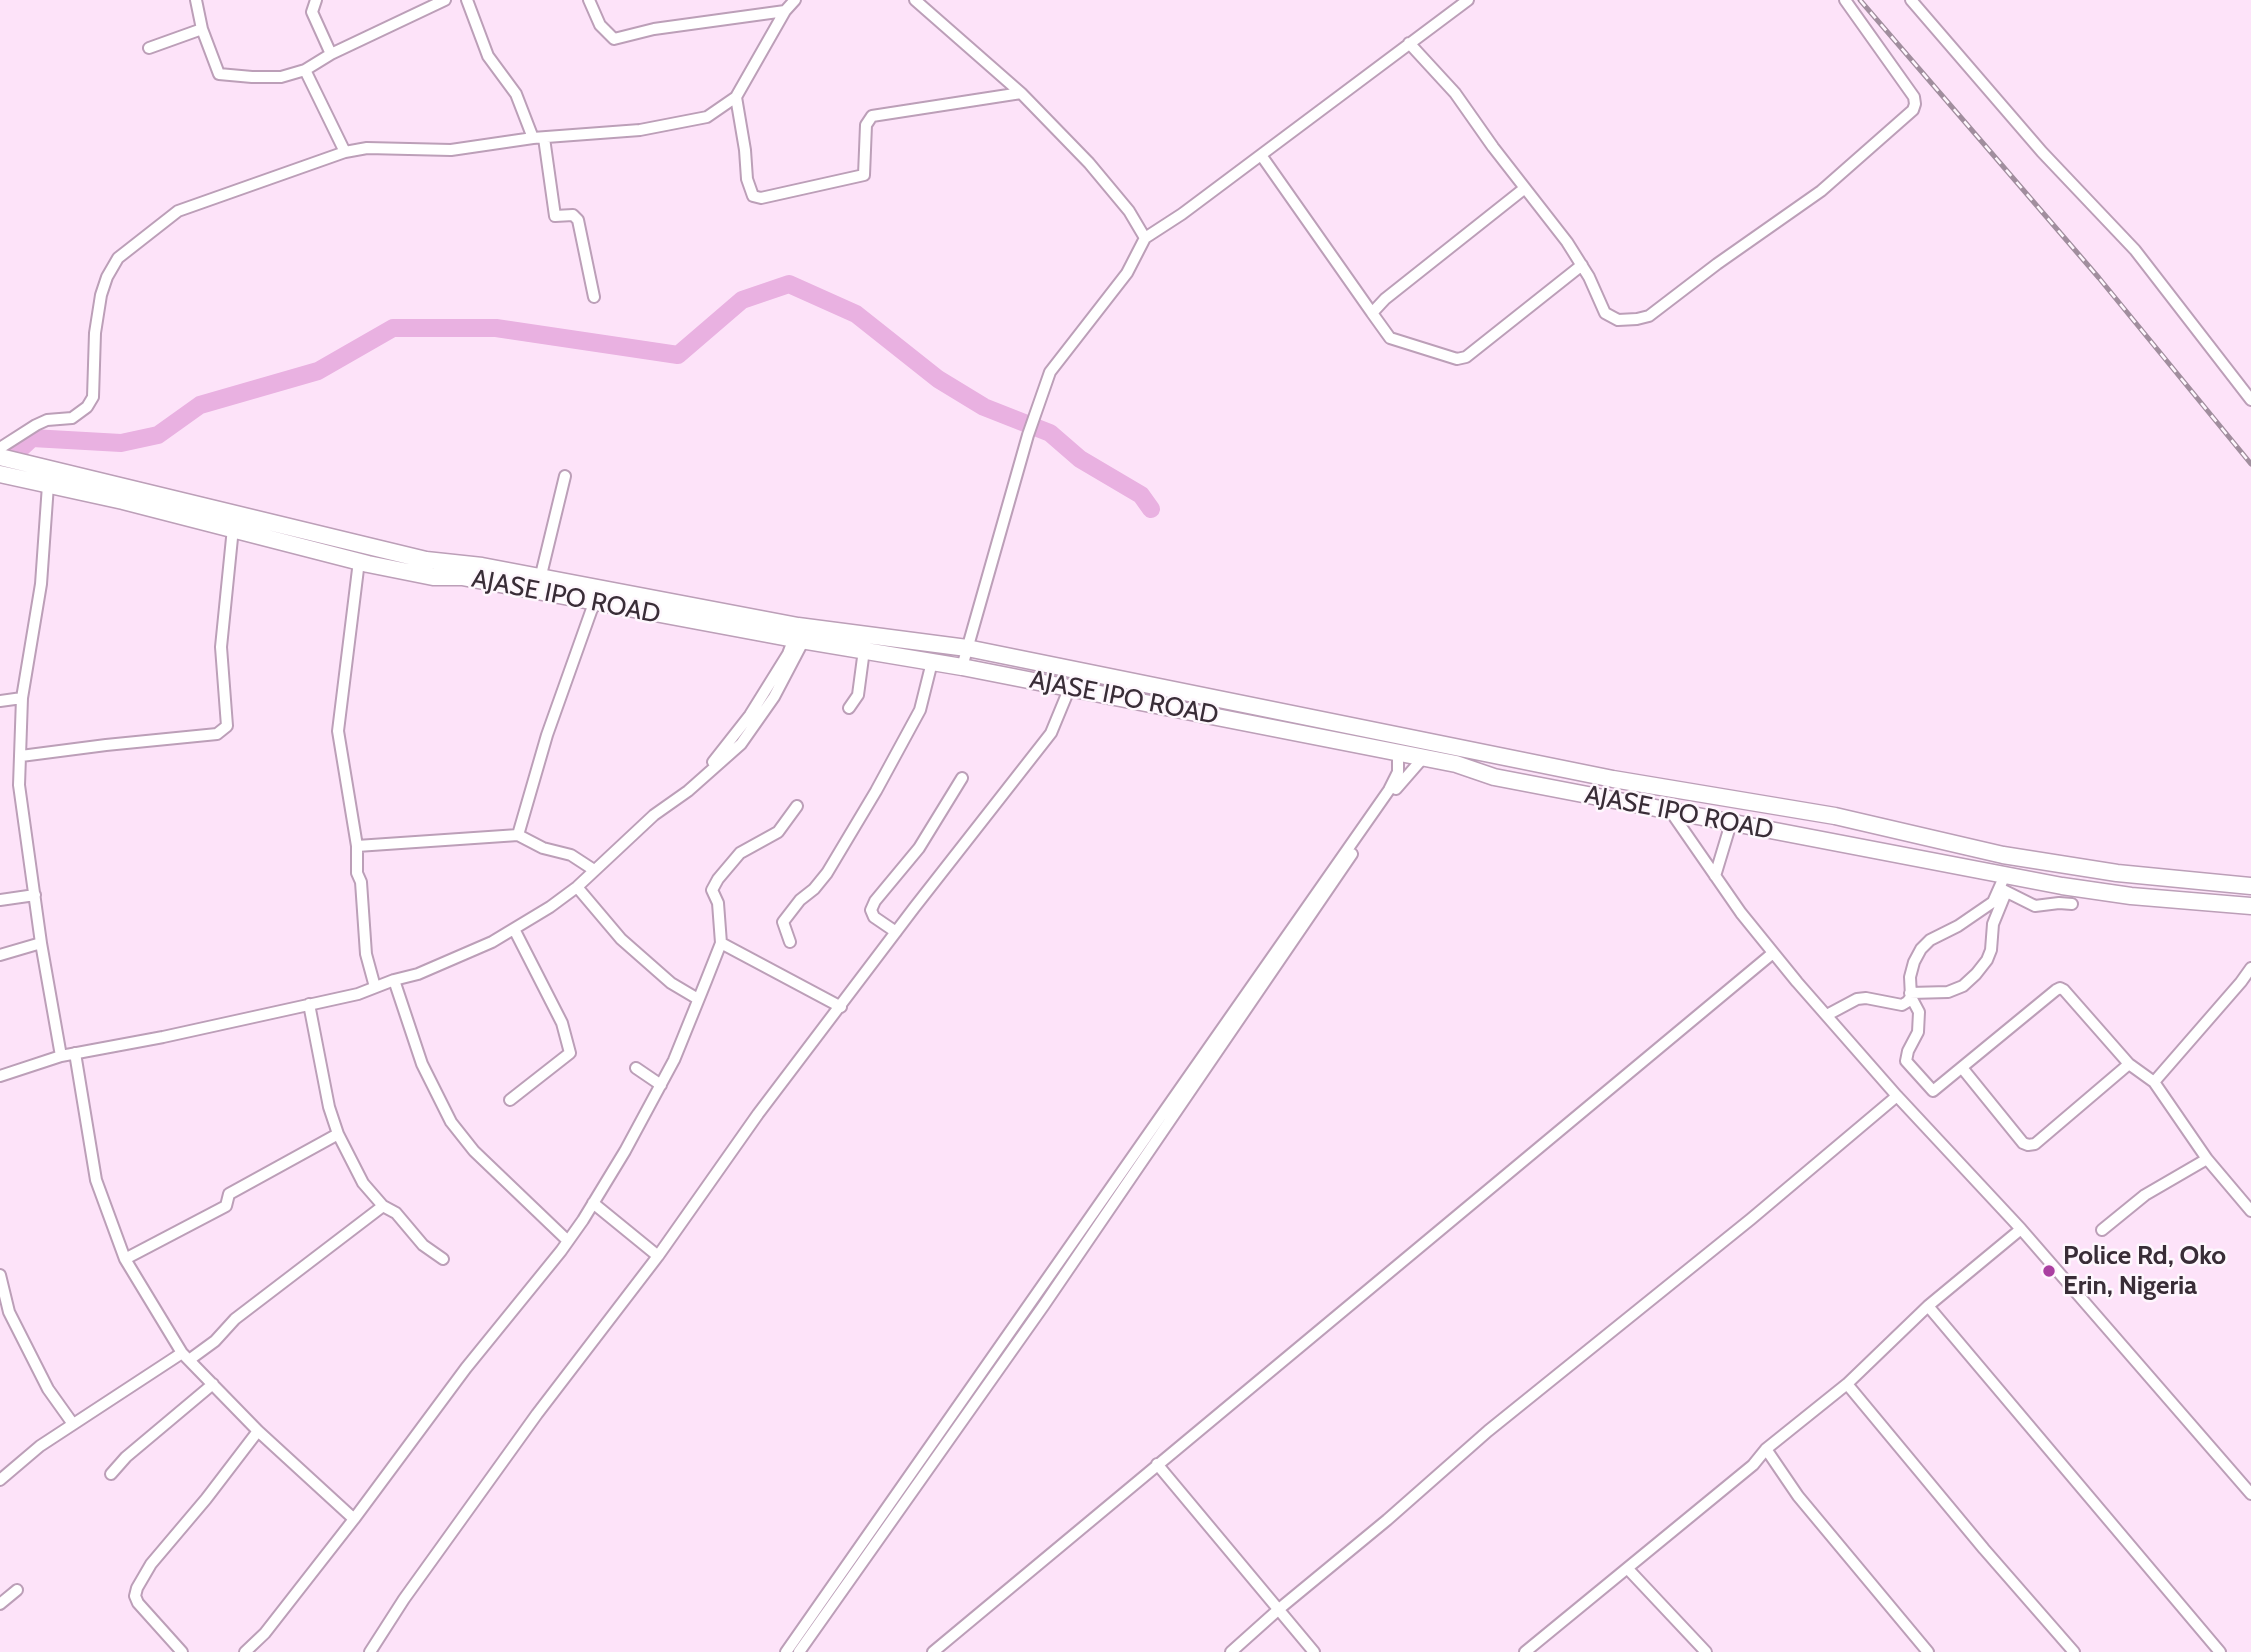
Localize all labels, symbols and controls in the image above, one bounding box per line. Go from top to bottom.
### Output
street label: AJASE IPO ROAD [469,563,663,631]
street label: AJASE IPO ROAD [1027,664,1221,732]
street label: AJASE IPO ROAD [1582,779,1776,847]
place label: Police Rd, Oko Erin, Nigeria [2063,1240,2226,1302]
marker: Police Rd, Oko Erin, Nigeria [2041,1263,2057,1279]

